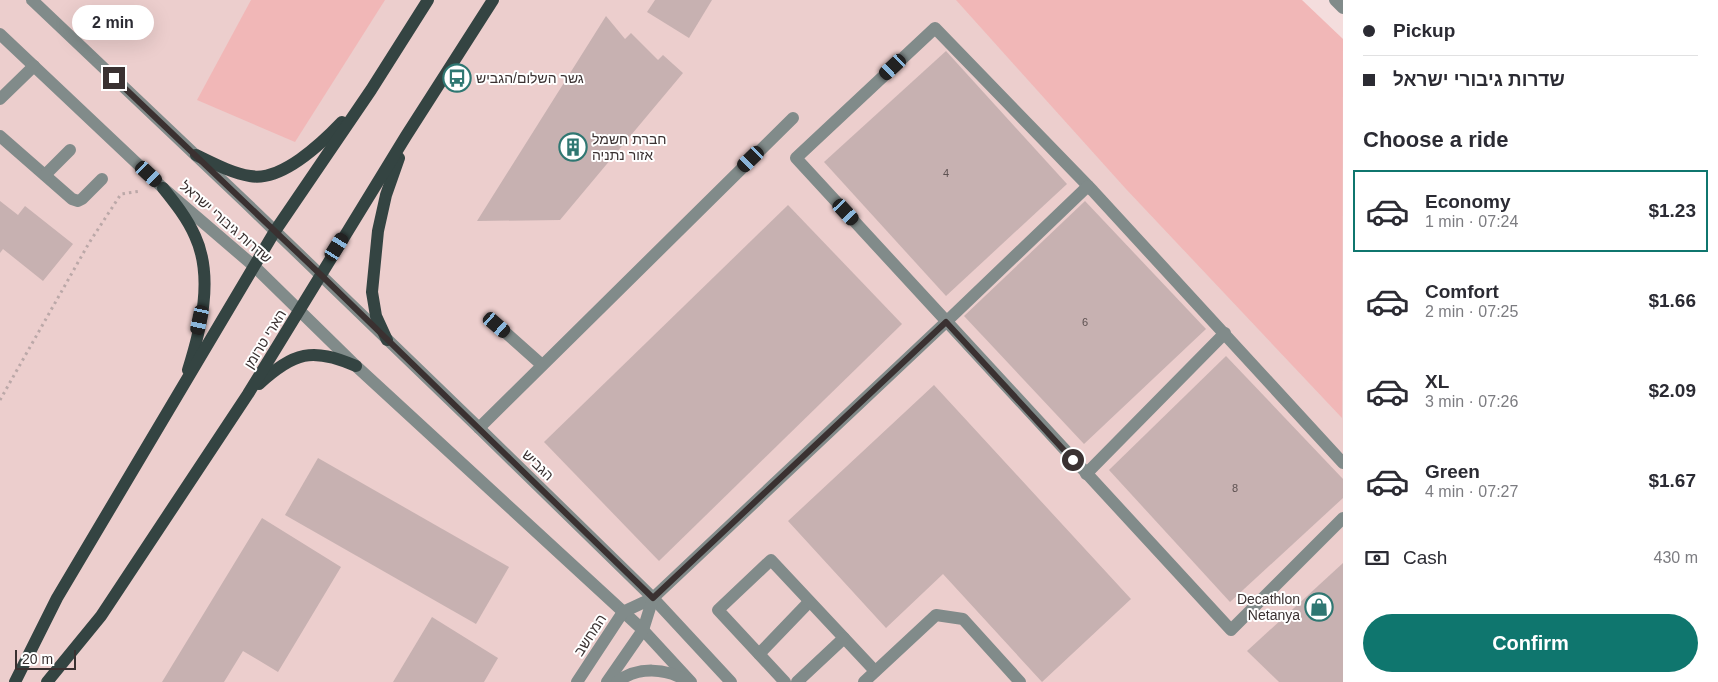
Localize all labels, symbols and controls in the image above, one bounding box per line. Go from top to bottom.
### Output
callout: 2 min [73,5,155,40]
text: 2 min [92,14,134,31]
text: Pickup [1393,20,1455,41]
car [876,51,909,83]
bus stop icon: גשר השלום/הגביש [442,63,472,93]
route end [103,67,125,89]
text: שדרות גיבורי ישראל [1393,69,1565,90]
place label: גשר השלום/הגביש [476,70,584,86]
text: Choose a ride [1363,127,1508,152]
place label: חברת חשמל אזור נתניה [592,131,667,163]
building icon: חברת חשמל אזור נתניה [558,132,588,162]
car [734,143,767,175]
car [132,158,165,190]
house number: 4 [943,167,949,179]
street label: שדרות גיבורי ישראל [177,178,275,266]
icon: car [1365,189,1410,234]
text: Economy [1425,191,1511,212]
car [830,196,861,228]
text: $1.23 [1648,200,1696,221]
text: 1 min · 07:24 [1425,213,1518,230]
car [322,230,351,264]
icon: car [1365,279,1410,324]
text: Comfort [1425,281,1499,302]
text: $1.66 [1648,290,1696,311]
text: 2 min · 07:25 [1425,303,1518,320]
car [189,304,210,336]
street label: הארי טרומן [241,307,289,371]
car [480,309,513,341]
house number: 6 [1082,316,1088,328]
icon: car [1365,369,1410,414]
text: XL [1425,371,1449,392]
text: $2.09 [1648,380,1696,401]
text: 3 min · 07:26 [1425,393,1518,410]
street label: הגביש [519,446,557,484]
route start [1062,449,1084,471]
icon: car [1365,459,1410,504]
text: Green [1425,461,1480,482]
text: $1.67 [1648,470,1696,491]
house number: 8 [1232,482,1238,494]
text: 4 min · 07:27 [1425,483,1518,500]
icon: cash [1363,544,1391,572]
text: Cash [1403,547,1447,568]
text: 430 m [1654,549,1698,566]
place label: Decathlon Netanya [1237,591,1300,623]
shop icon: Decathlon Netanya [1304,592,1334,622]
street label: המחשב [571,611,609,659]
button: Confirm [1363,614,1698,672]
scale bar [15,647,76,670]
text: 20 m [22,651,53,667]

